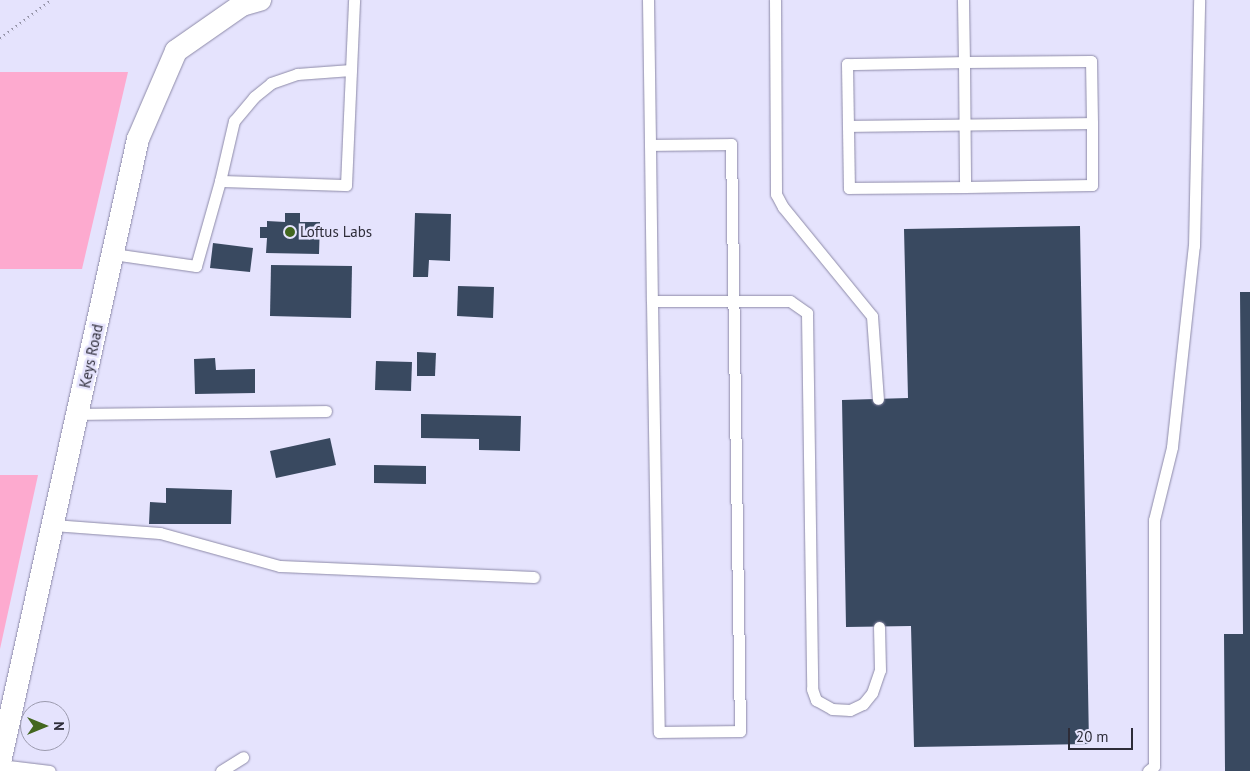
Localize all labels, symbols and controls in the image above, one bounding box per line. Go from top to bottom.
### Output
place label: Loftus Labs [300,223,372,241]
marker: Loftus Labs [284,226,296,238]
street label: Keys Road [75,322,107,390]
north arrow [20,701,70,751]
scale bar [1070,718,1135,750]
text: N [50,721,68,731]
text: 20 m [1076,727,1109,746]

